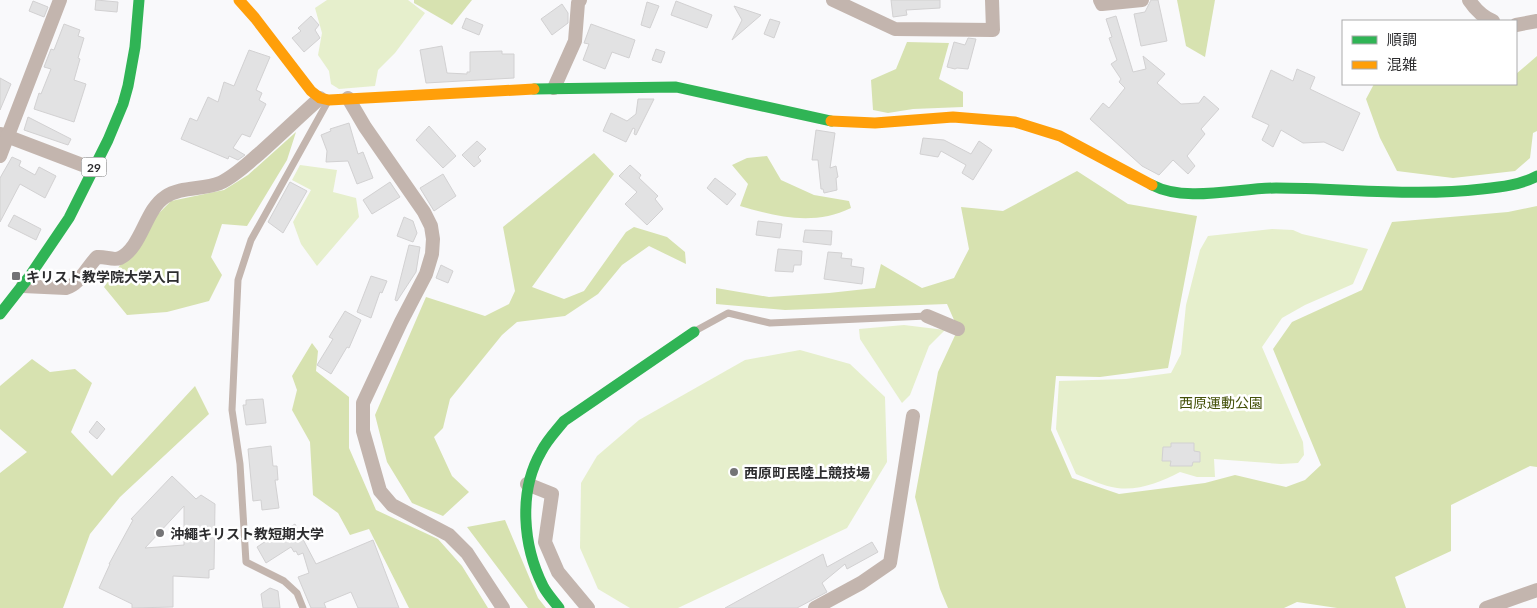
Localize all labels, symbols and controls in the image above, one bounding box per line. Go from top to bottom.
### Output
legend [1342,20,1517,85]
text: 順調 [1387,30,1417,48]
text: 混雑 [1387,55,1417,73]
road number: 29 [82,158,106,176]
place label: キリスト教学院大学入口 [26,268,180,285]
marker: キリスト教学院大学入口 [10,270,22,282]
park label: 西原運動公園 [1179,394,1263,411]
place label: 西原町民陸上競技場 [744,464,870,481]
marker: 西原町民陸上競技場 [728,466,740,478]
place label: 沖繩キリスト教短期大学 [170,525,324,542]
marker: 沖繩キリスト教短期大学 [154,527,166,539]

